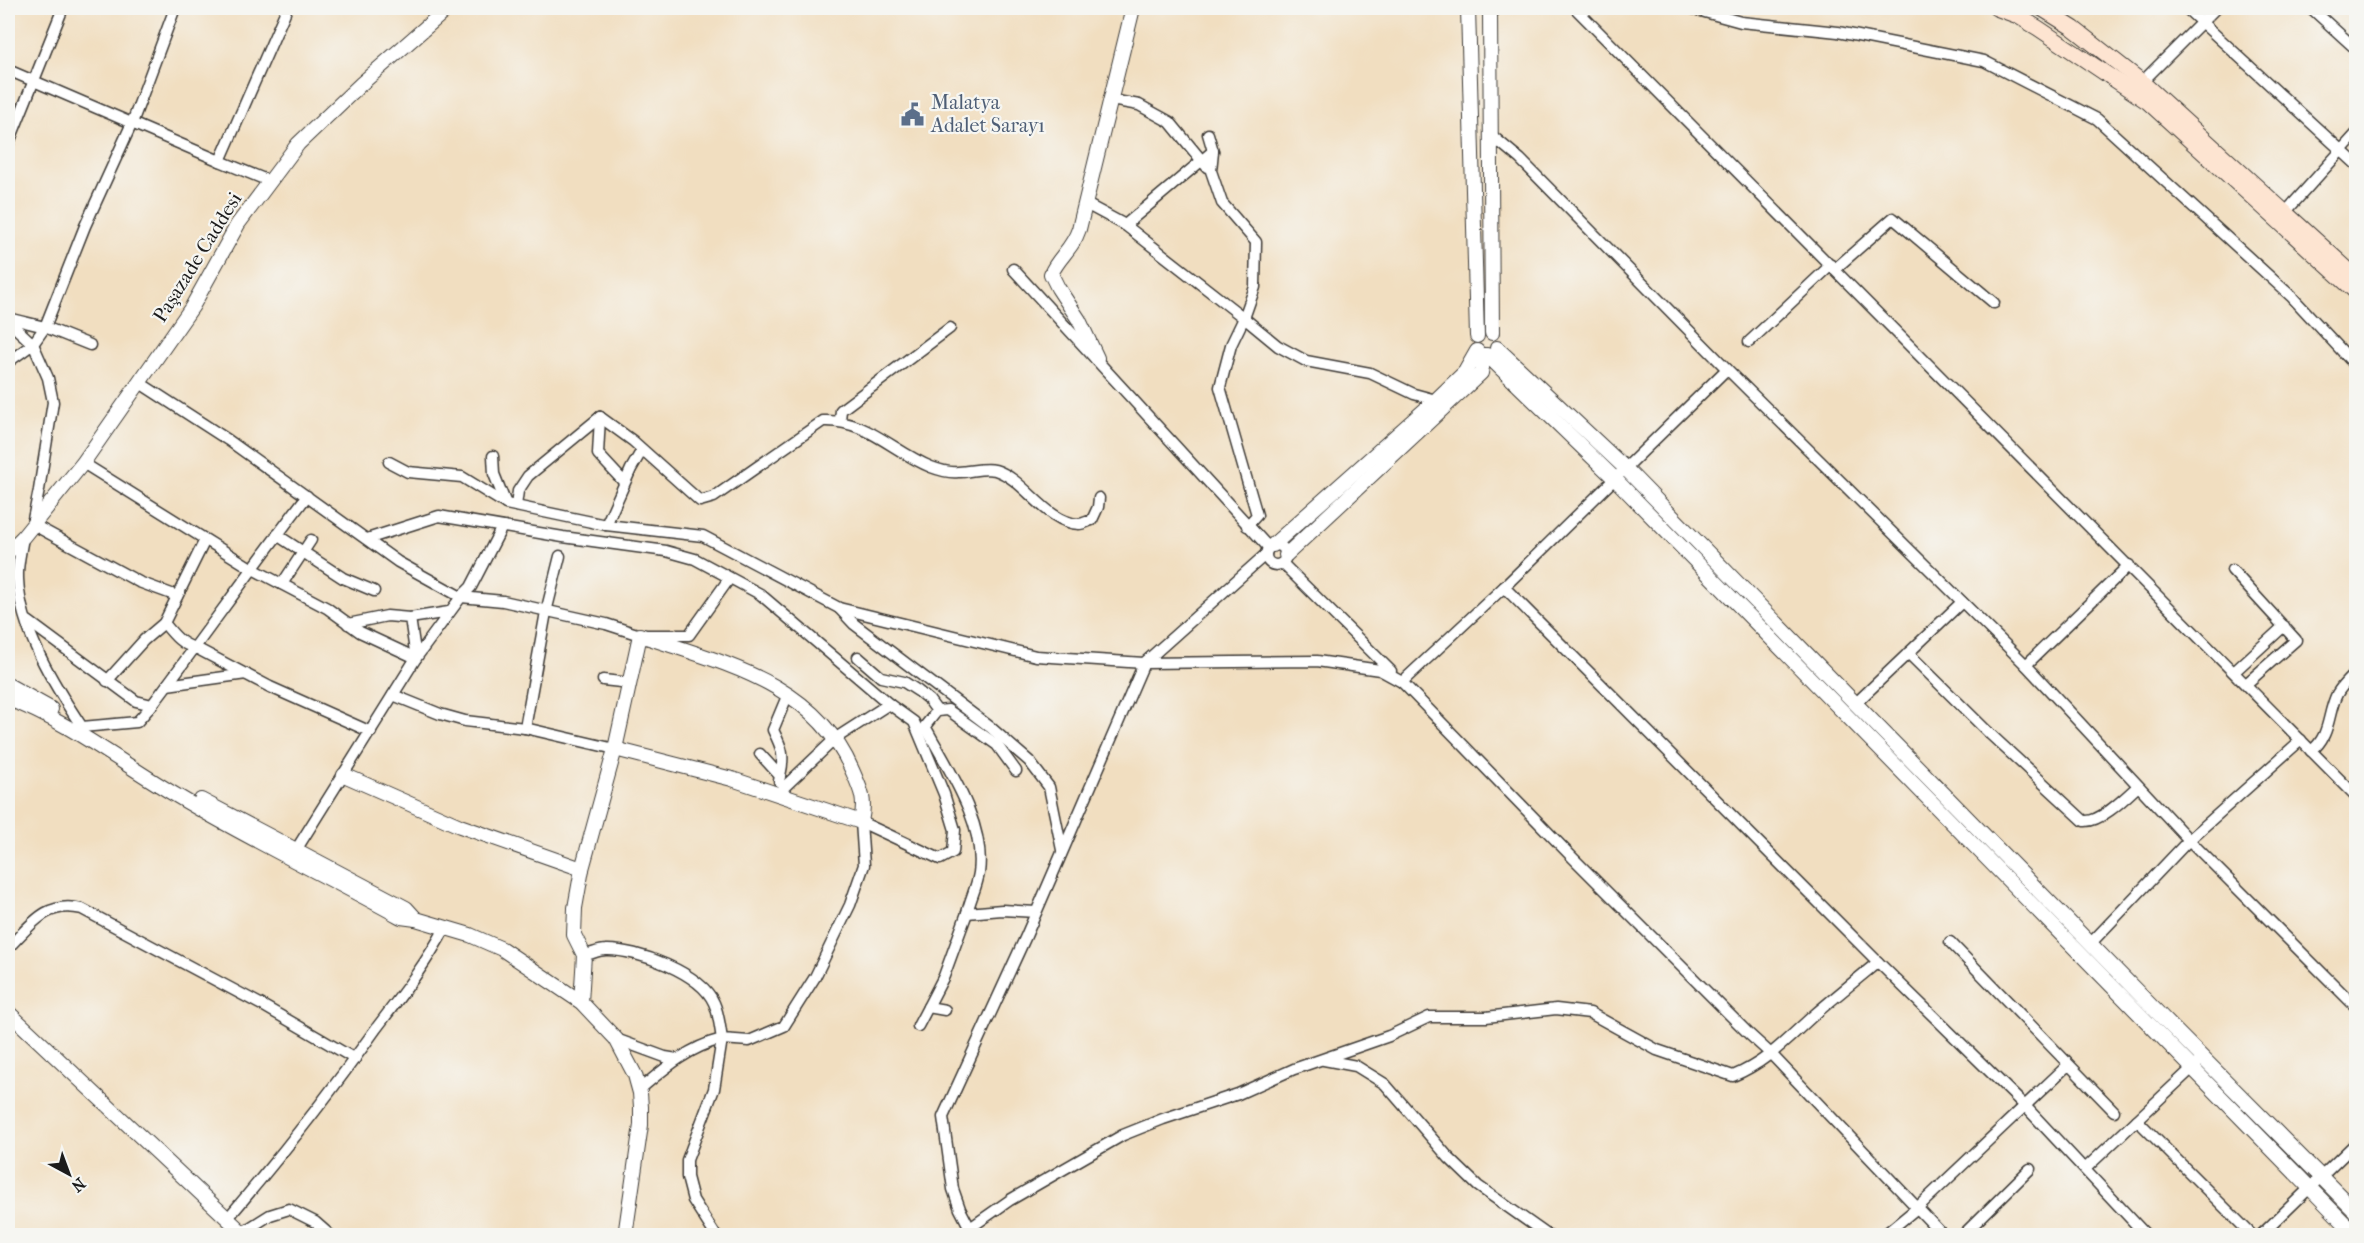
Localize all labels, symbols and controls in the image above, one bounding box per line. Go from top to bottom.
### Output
place label: Malatya Adalet Sarayı [930,91,1044,137]
public building icon: Malatya Adalet Sarayı [900,101,926,127]
street label: Paşazade Caddesi [148,188,247,326]
north arrow [39,1144,99,1204]
text: N [67,1174,89,1197]

